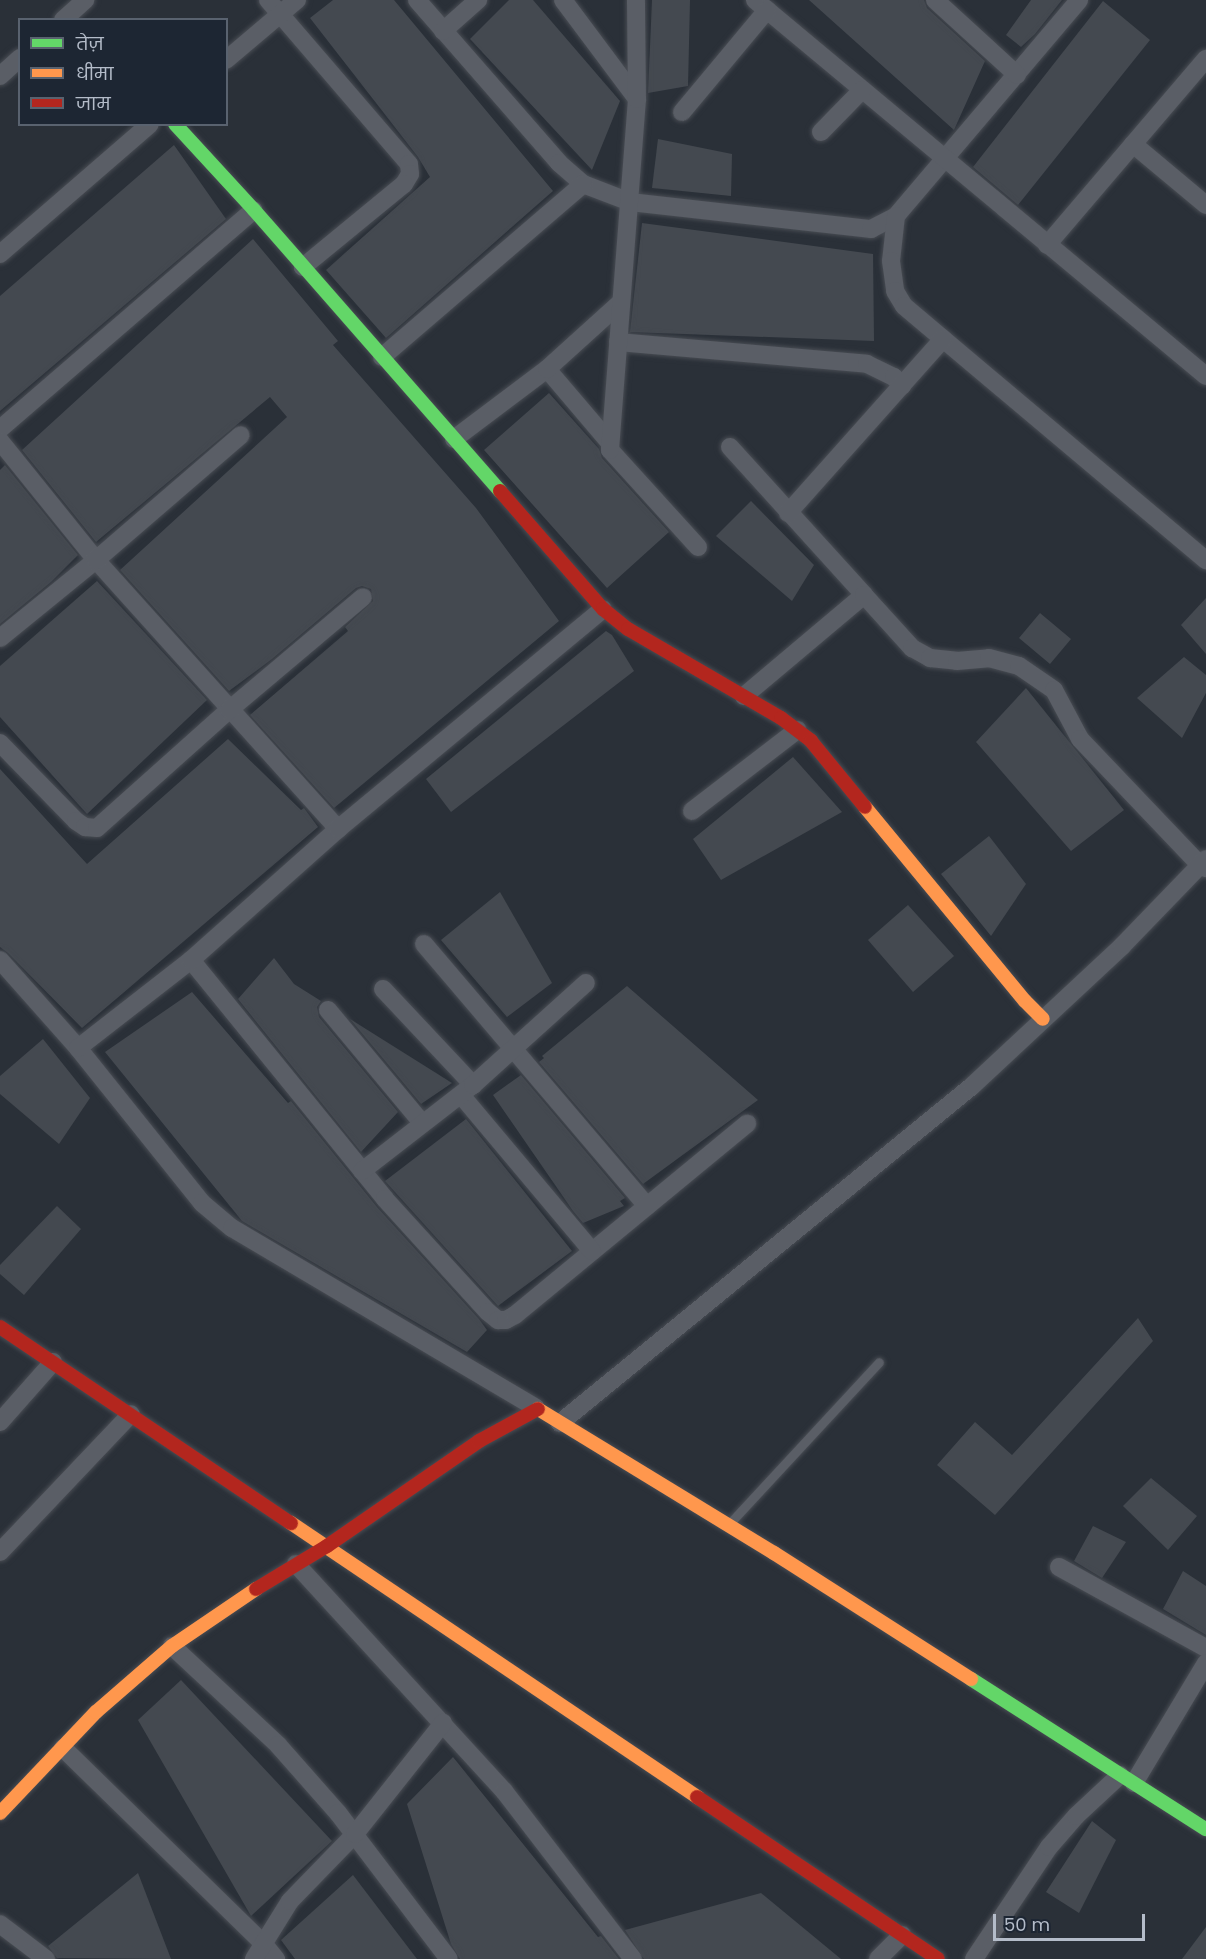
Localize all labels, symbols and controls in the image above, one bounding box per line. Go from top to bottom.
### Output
legend [18,18,228,126]
text: तेज़ [76,31,104,56]
text: धीमा [76,61,114,86]
text: जाम [76,91,111,116]
scale bar [996,1902,1148,1940]
text: 50 m [1004,1912,1050,1937]

